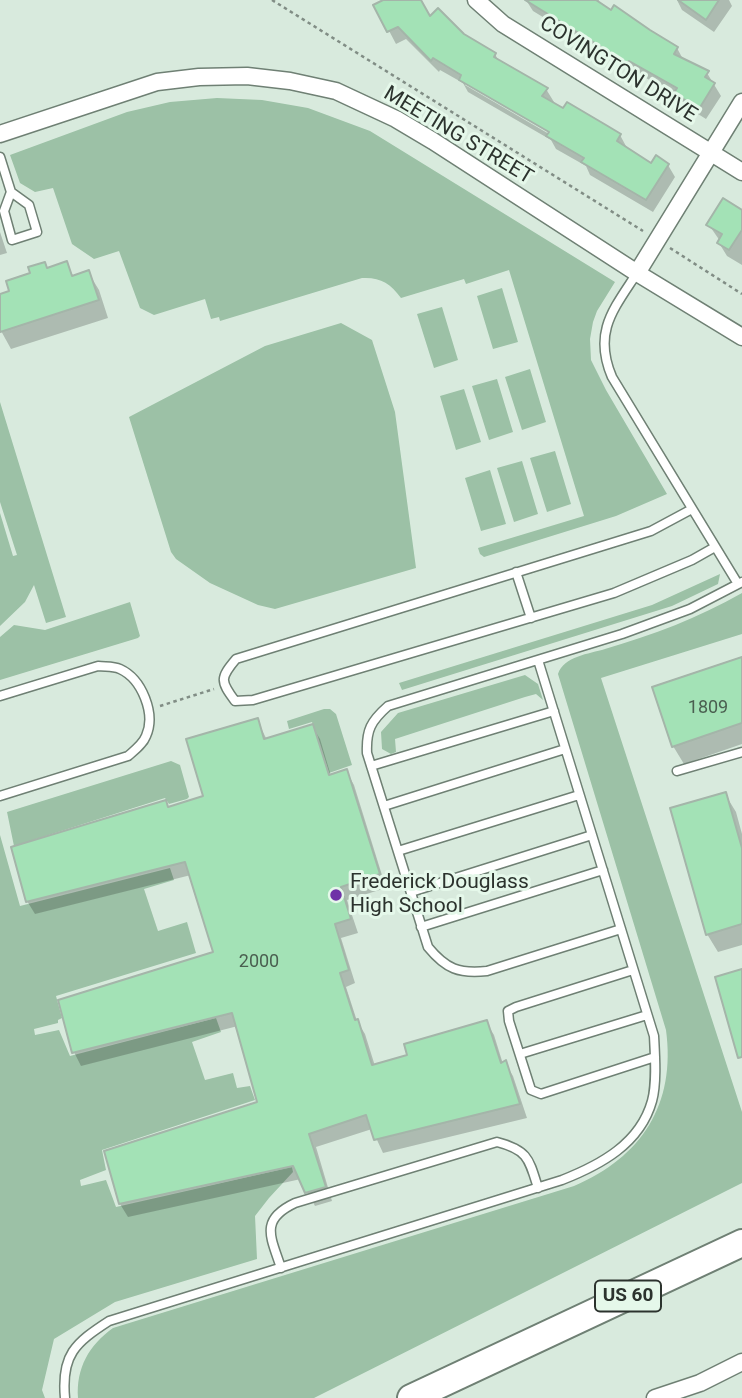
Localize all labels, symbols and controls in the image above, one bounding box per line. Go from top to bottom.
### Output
street label: COVINGTON DRIVE [535,11,701,129]
street label: MEETING STREET [379,82,537,190]
house number: 1809 [688,697,728,719]
place label: Frederick Douglass High School [350,870,529,920]
marker: Frederick Douglass High School [328,887,344,903]
house number: 2000 [239,951,279,973]
road number: US 60 [595,1280,661,1312]

